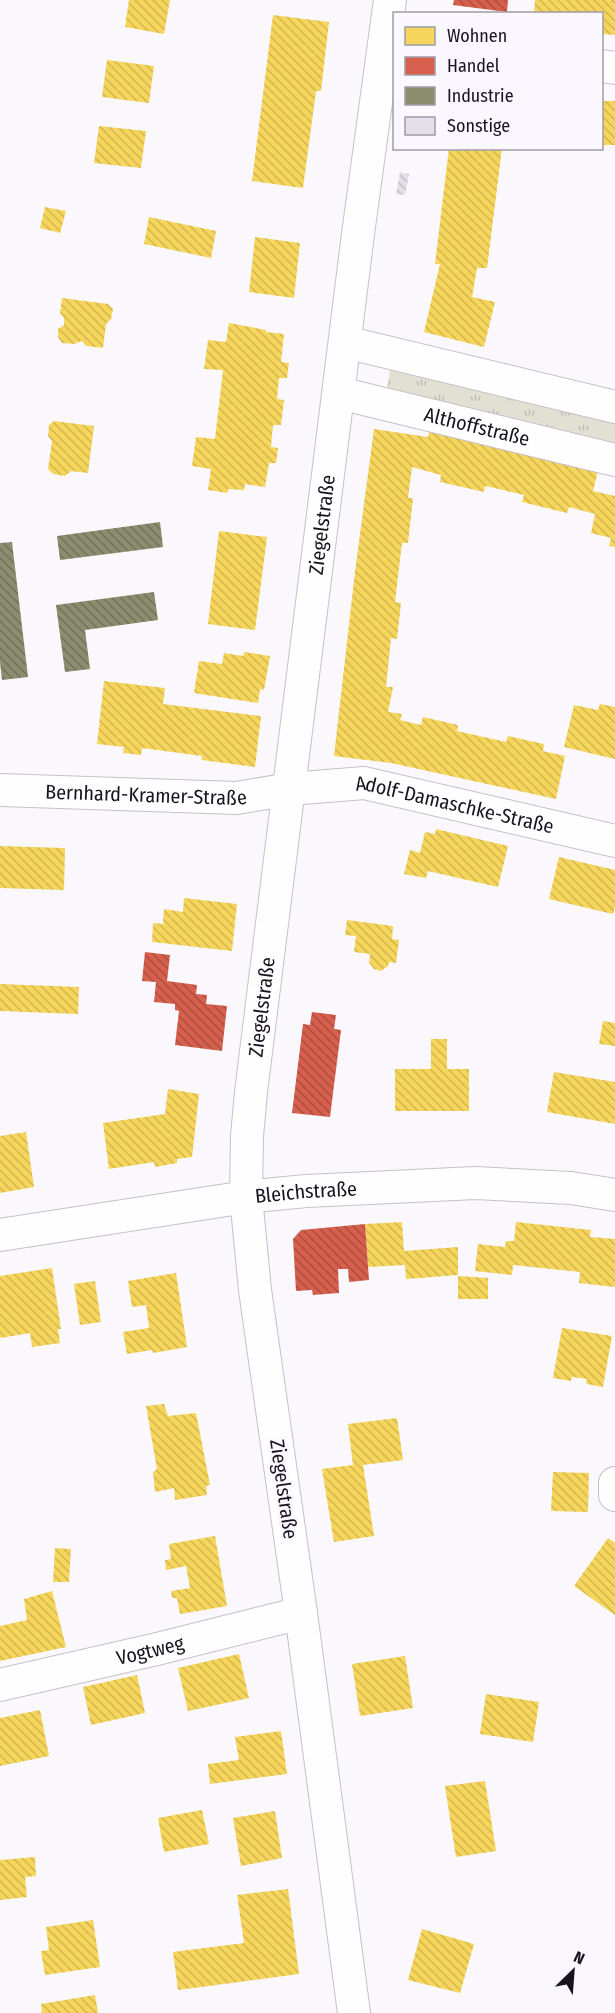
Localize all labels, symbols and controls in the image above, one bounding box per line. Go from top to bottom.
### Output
legend [393,12,603,150]
text: Wohnen [447,25,507,47]
text: Handel [447,55,500,77]
text: Industrie [447,85,514,107]
text: Sonstige [447,115,510,137]
street label: Althoffstraße [422,402,532,451]
street label: Ziegelstraße [304,473,340,576]
street label: Adolf-Damaschke-Straße [354,771,556,838]
street label: Bernhard-Kramer-Straße [45,780,248,810]
street label: Ziegelstraße [243,956,280,1058]
street label: Bleichstraße [254,1177,357,1208]
street label: Ziegelstraße [265,1438,303,1540]
street label: Vogtweg [114,1631,187,1670]
north arrow [543,1941,603,2001]
text: N [571,1947,587,1968]

